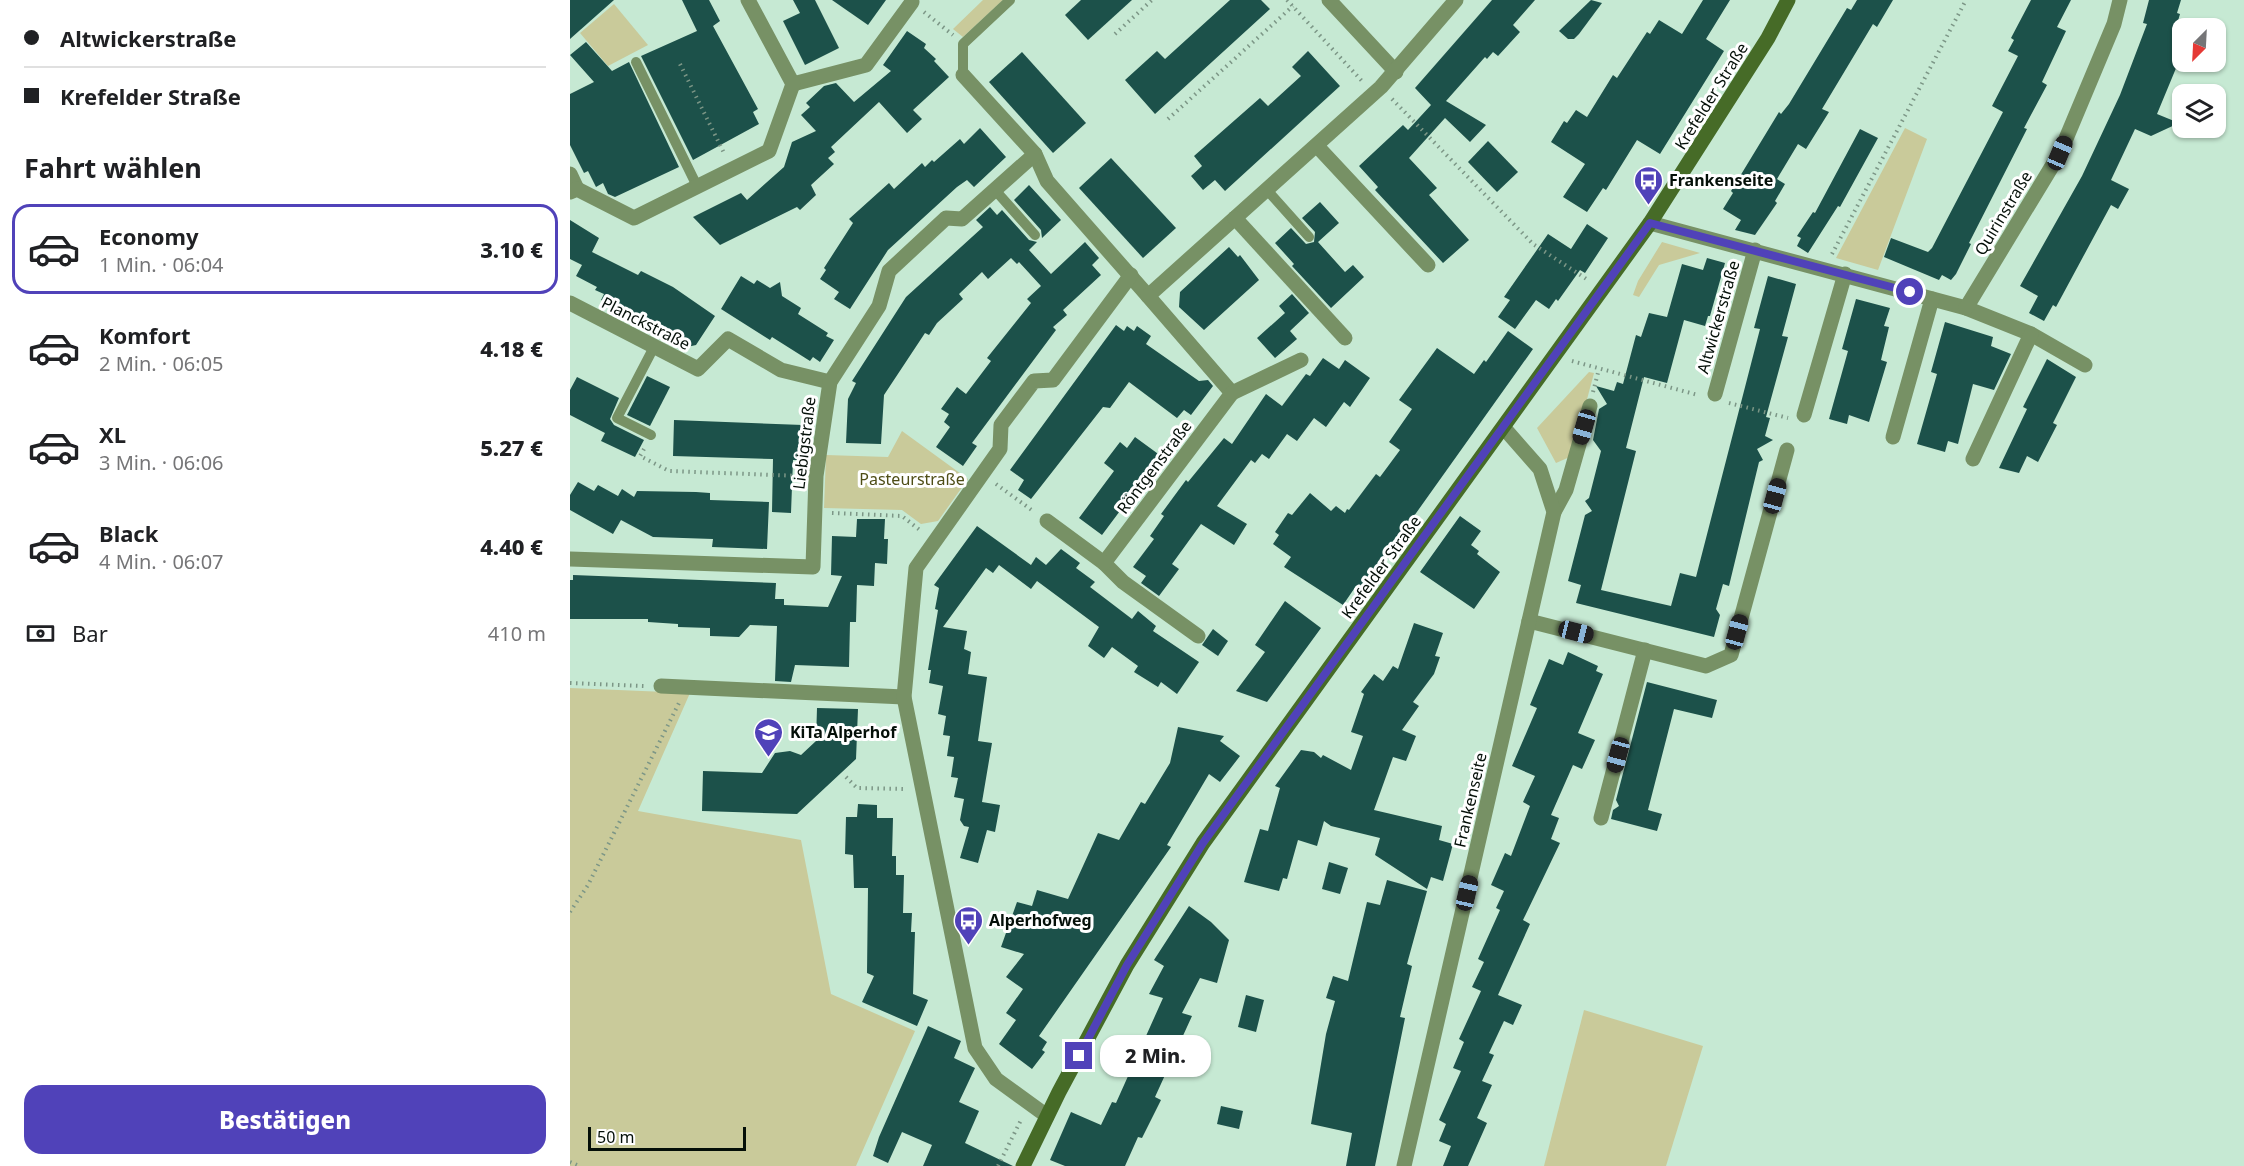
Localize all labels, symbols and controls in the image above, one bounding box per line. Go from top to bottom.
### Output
north arrow [2172,18,2226,72]
map controls [2172,18,2226,138]
text: Altwickerstraße [60,23,237,53]
street label: Krefelder Straße [1669,38,1753,154]
text: Krefelder Straße [60,81,241,111]
button: layers [2172,84,2226,138]
car [2045,133,2075,173]
text: Fahrt wählen [24,149,202,186]
bus stop icon: Frankenseite [1632,164,1664,206]
street label: Quirinstraße [1969,167,2037,259]
place label: Frankenseite [1669,169,1773,191]
text: Economy [99,221,198,251]
icon: car [27,222,81,276]
text: 3.10 € [480,234,543,264]
text: 1 Min. · 06:04 [99,251,224,278]
street label: Altwickerstraße [1691,258,1745,376]
route start [1896,278,1923,305]
street label: Planckstraße [598,291,694,355]
text: Komfort [99,320,190,350]
icon: car [27,321,81,375]
text: 4.18 € [480,333,543,363]
text: 2 Min. · 06:05 [99,350,224,377]
street label: Liebigstraße [787,395,821,491]
car [1570,407,1598,447]
street label: Röntgenstraße [1112,416,1196,518]
text: XL [99,419,126,449]
icon: car [27,420,81,474]
text: 5.27 € [480,432,543,462]
text: 3 Min. · 06:06 [99,449,224,476]
park label: Pasteurstraße [859,468,965,490]
car [1762,476,1788,516]
street label: Krefelder Straße [1336,511,1426,623]
text: Black [99,518,158,548]
icon: car [27,519,81,573]
text: 4.40 € [480,531,543,561]
text: 4 Min. · 06:07 [99,548,224,575]
car [1724,612,1750,652]
icon: cash [24,617,57,650]
text: Bar [72,618,108,648]
car [1556,619,1596,645]
text: 410 m [488,620,546,647]
school or university icon: KiTa Alperhof [753,716,785,758]
place label: KiTa Alperhof [790,721,897,743]
car [1605,735,1631,775]
street label: Frankenseite [1448,750,1492,850]
car [1454,873,1480,913]
bus stop icon: Alperhofweg [952,904,984,946]
place label: Alperhofweg [989,909,1092,931]
callout: 2 Min. [1100,1035,1211,1077]
route end [1065,1042,1092,1069]
text: 2 Min. [1125,1042,1186,1069]
button: Bestätigen [24,1085,546,1154]
scale bar [588,1124,746,1152]
text: 50 m [597,1126,634,1148]

